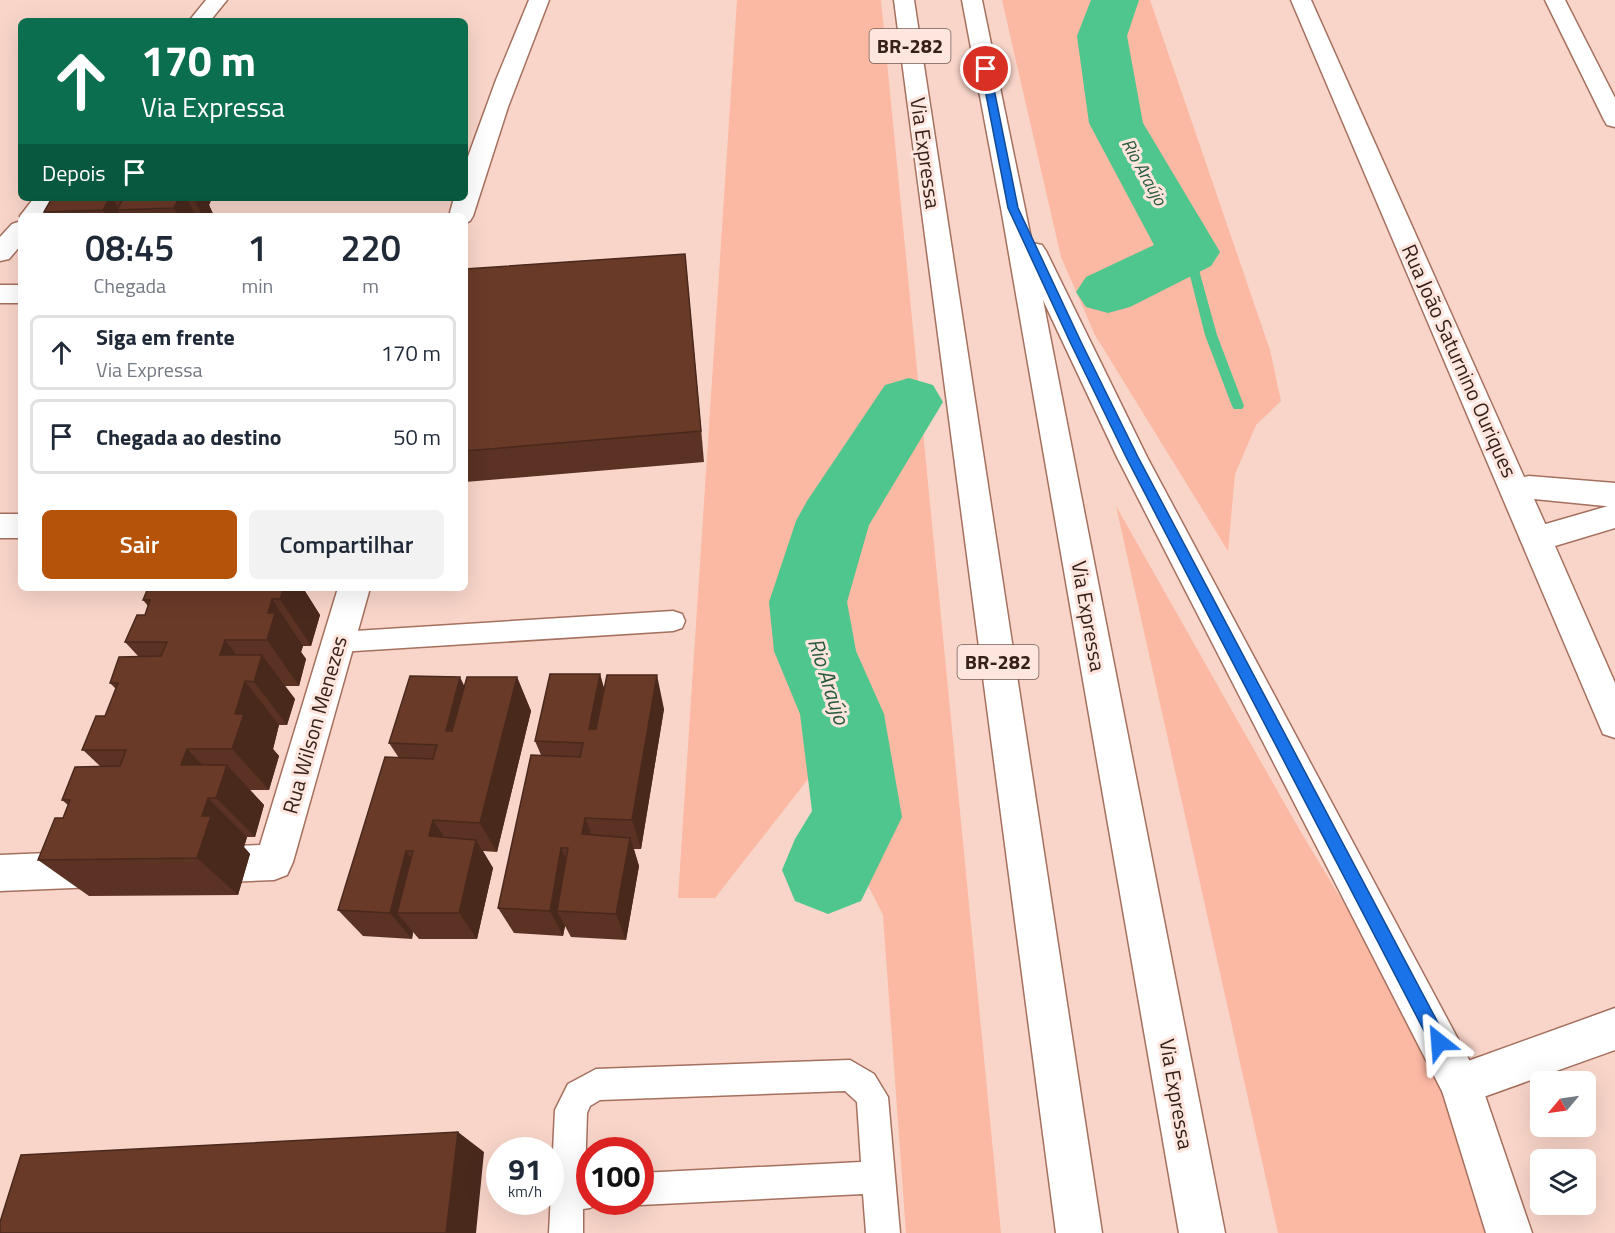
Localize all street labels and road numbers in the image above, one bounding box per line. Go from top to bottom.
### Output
road number: BR-282 [870,29,950,63]
street label: Via Expressa [902,95,950,211]
street label: Rua João Saturnino Ouriques [1394,239,1526,482]
street label: Via Expressa [1064,558,1115,674]
street label: Rua Wilson Menezes [273,632,355,818]
road number: BR-282 [958,645,1038,679]
street label: Via Expressa [1152,1036,1203,1152]

